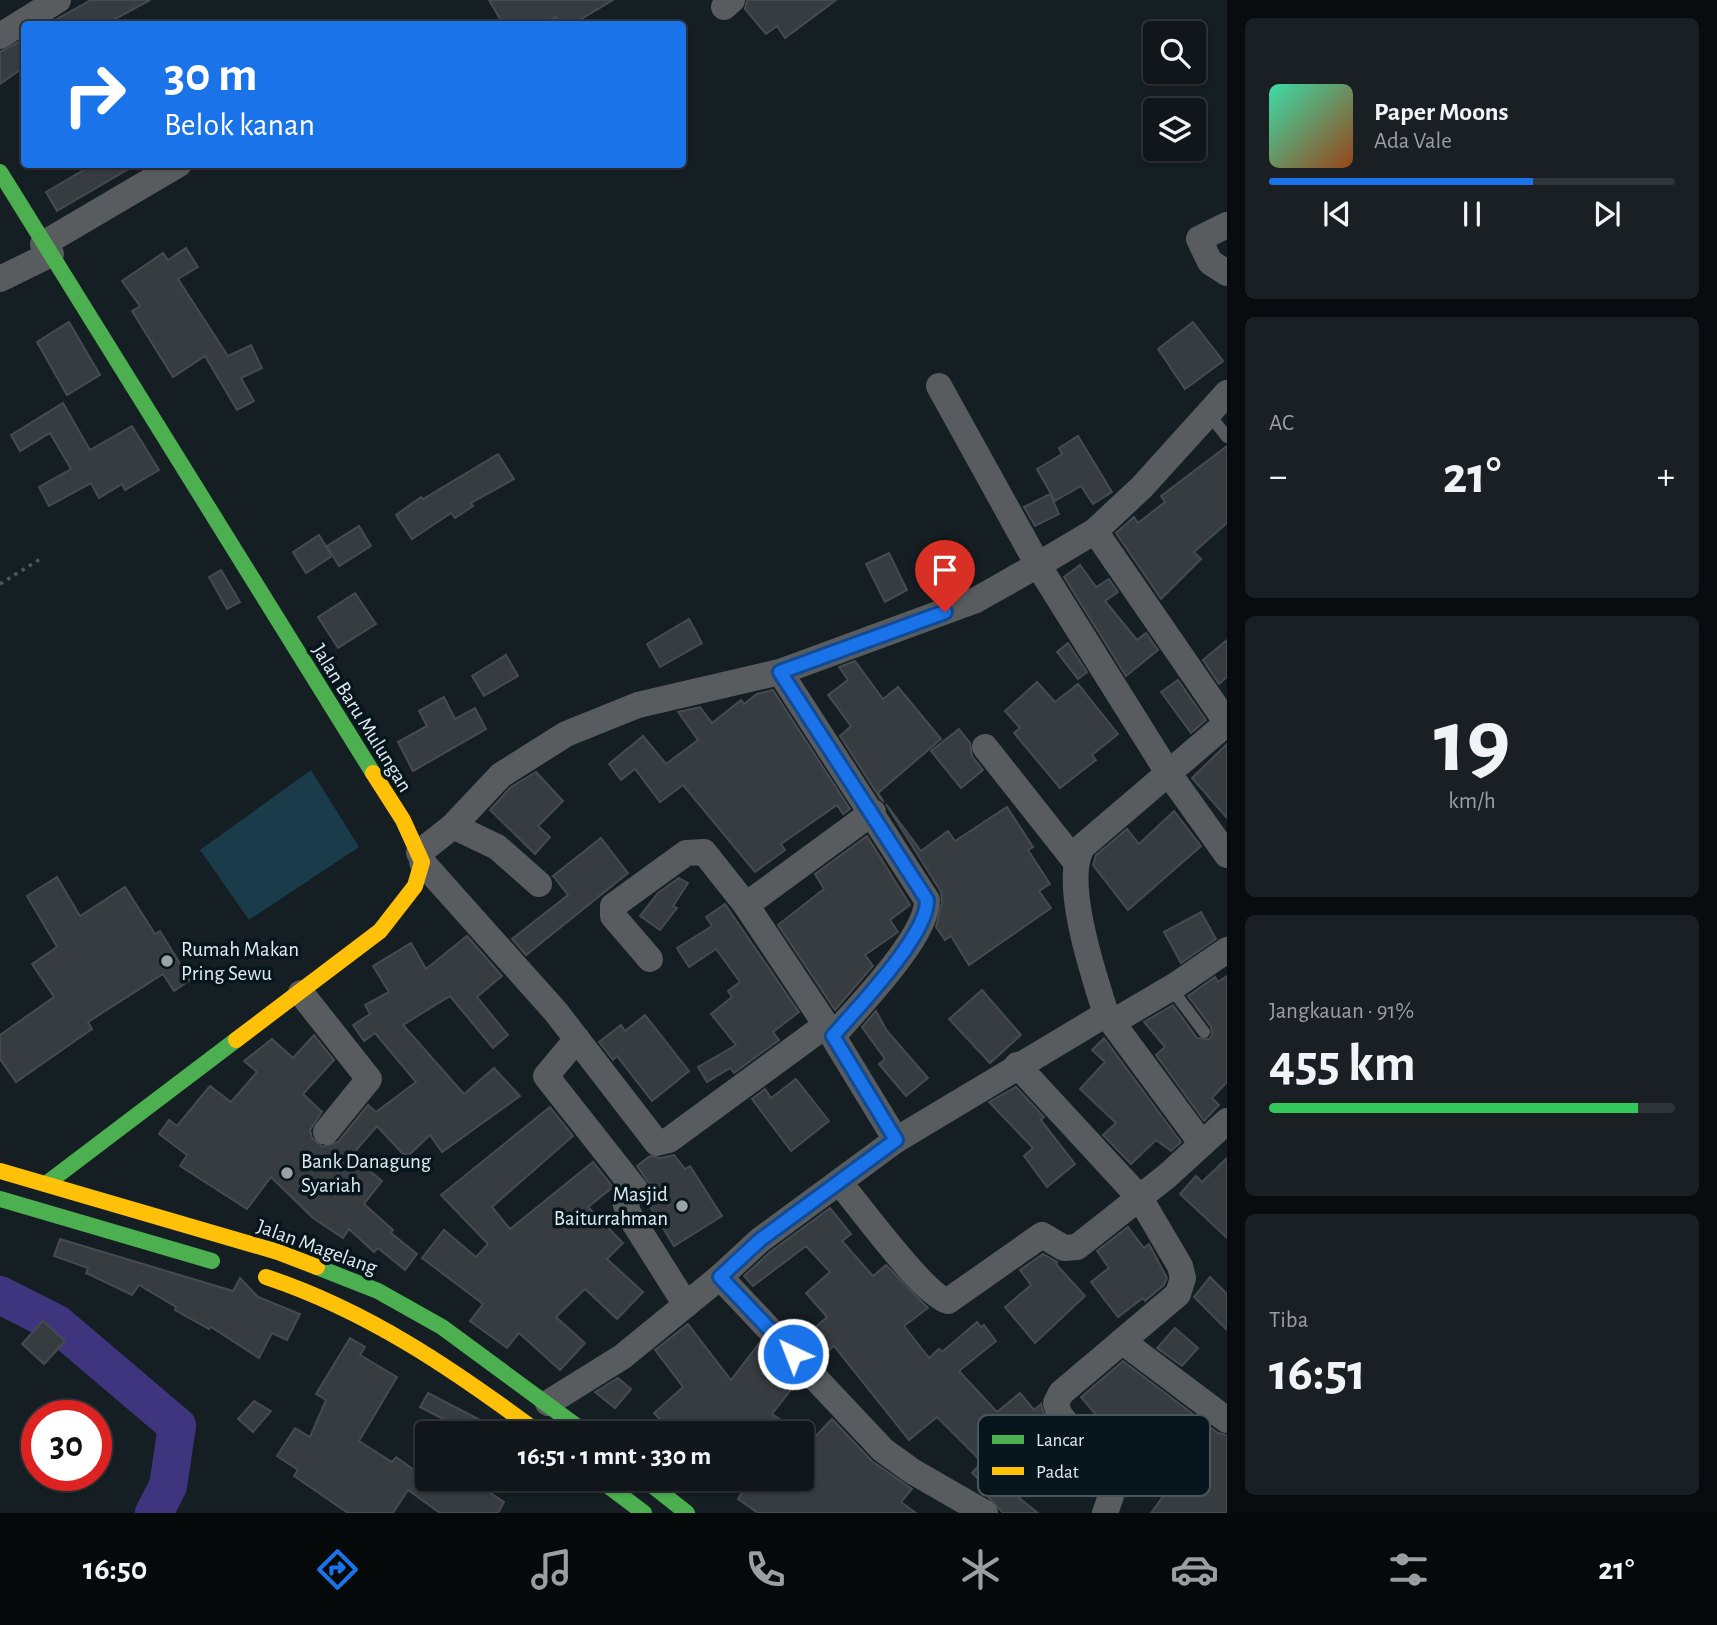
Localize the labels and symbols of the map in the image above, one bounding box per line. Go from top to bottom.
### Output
pin [915,540,975,612]
street label: Jalan Baru Mulungan [308,640,416,796]
place label: Rumah Makan Pring Sewu [181,939,299,984]
marker: Rumah Makan Pring Sewu [159,953,175,969]
place label: Bank Danagung Syariah [301,1151,432,1196]
marker: Bank Danagung Syariah [279,1165,295,1181]
place label: Masjid Baiturrahman [554,1184,668,1229]
marker: Masjid Baiturrahman [674,1198,690,1214]
street label: Jalan Magelang [254,1216,381,1279]
position arrow [756,1317,830,1391]
speed limit sign: 30 [21,1400,112,1491]
legend [978,1415,1210,1496]
text: Lancar [1036,1431,1084,1450]
text: Padat [1036,1463,1079,1482]

